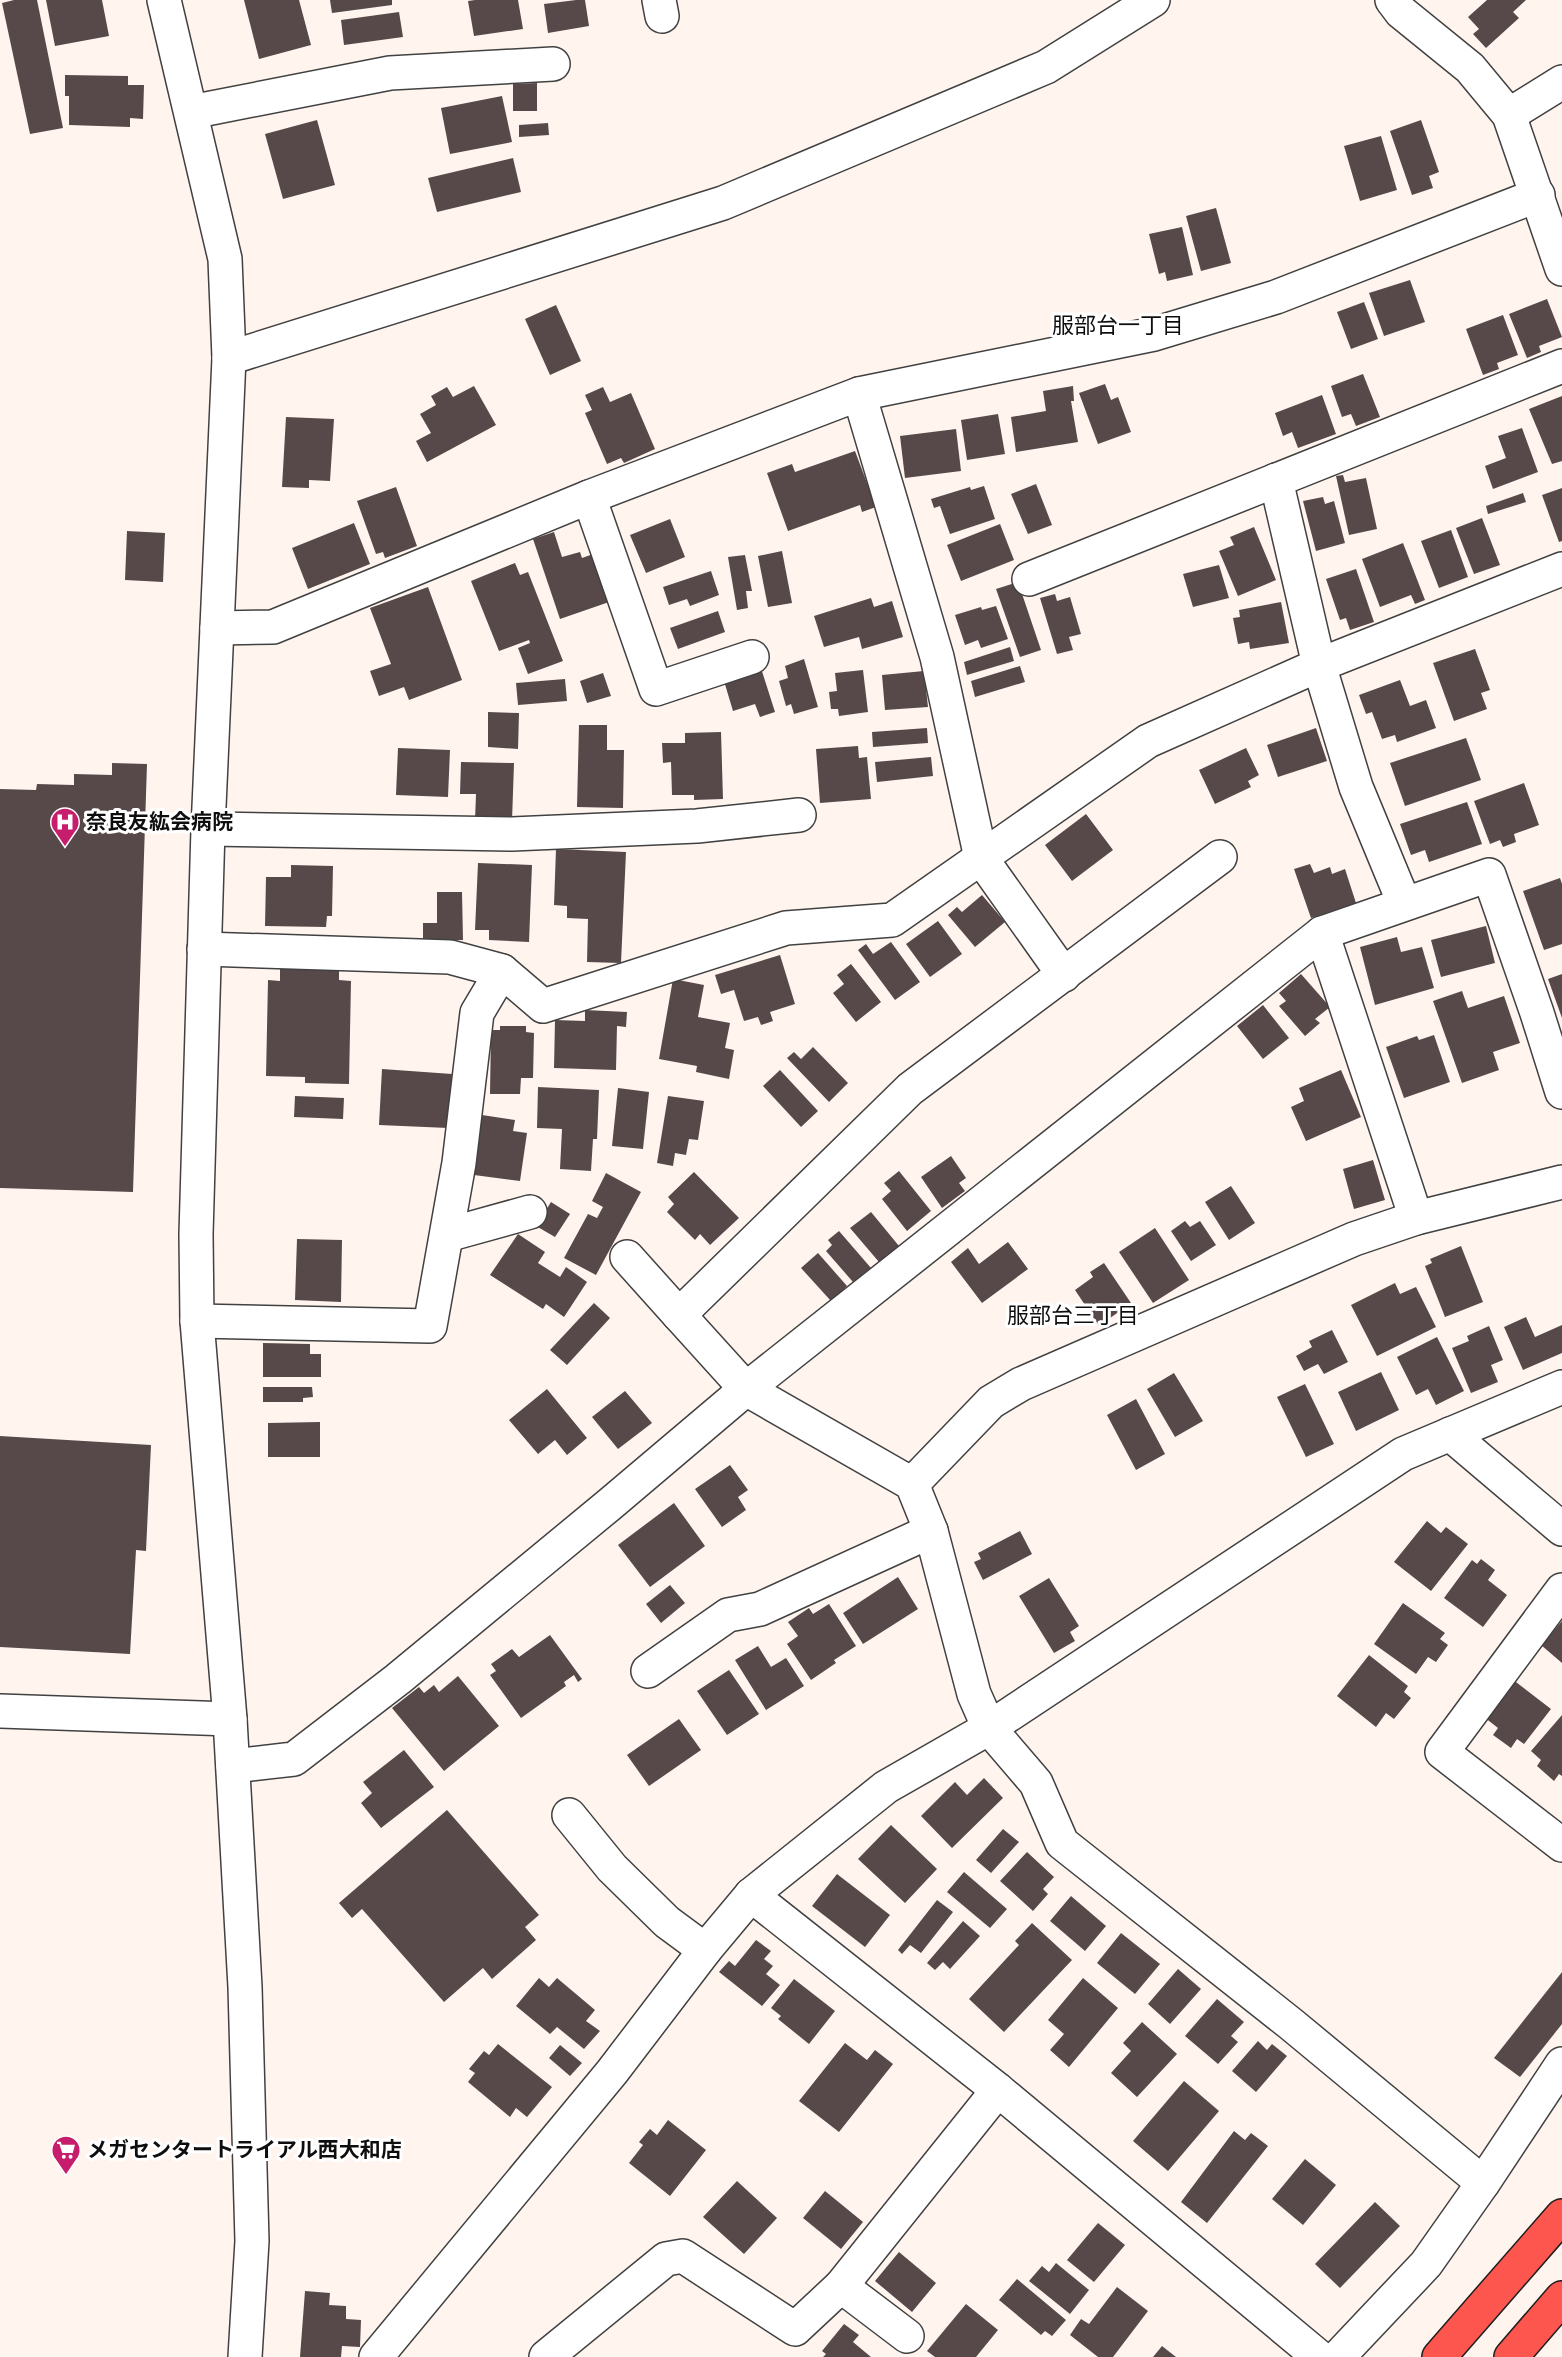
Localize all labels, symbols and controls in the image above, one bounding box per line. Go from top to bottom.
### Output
district label: 服部台一丁目 [1052,310,1184,343]
hospital icon: 奈良友紘会病院 [49,806,81,848]
place label: 奈良友紘会病院 [86,807,233,839]
district label: 服部台三丁目 [1007,1300,1139,1333]
supermarket icon: メガセンタートライアル西大和店 [50,2134,82,2176]
place label: メガセンタートライアル西大和店 [87,2135,402,2167]

